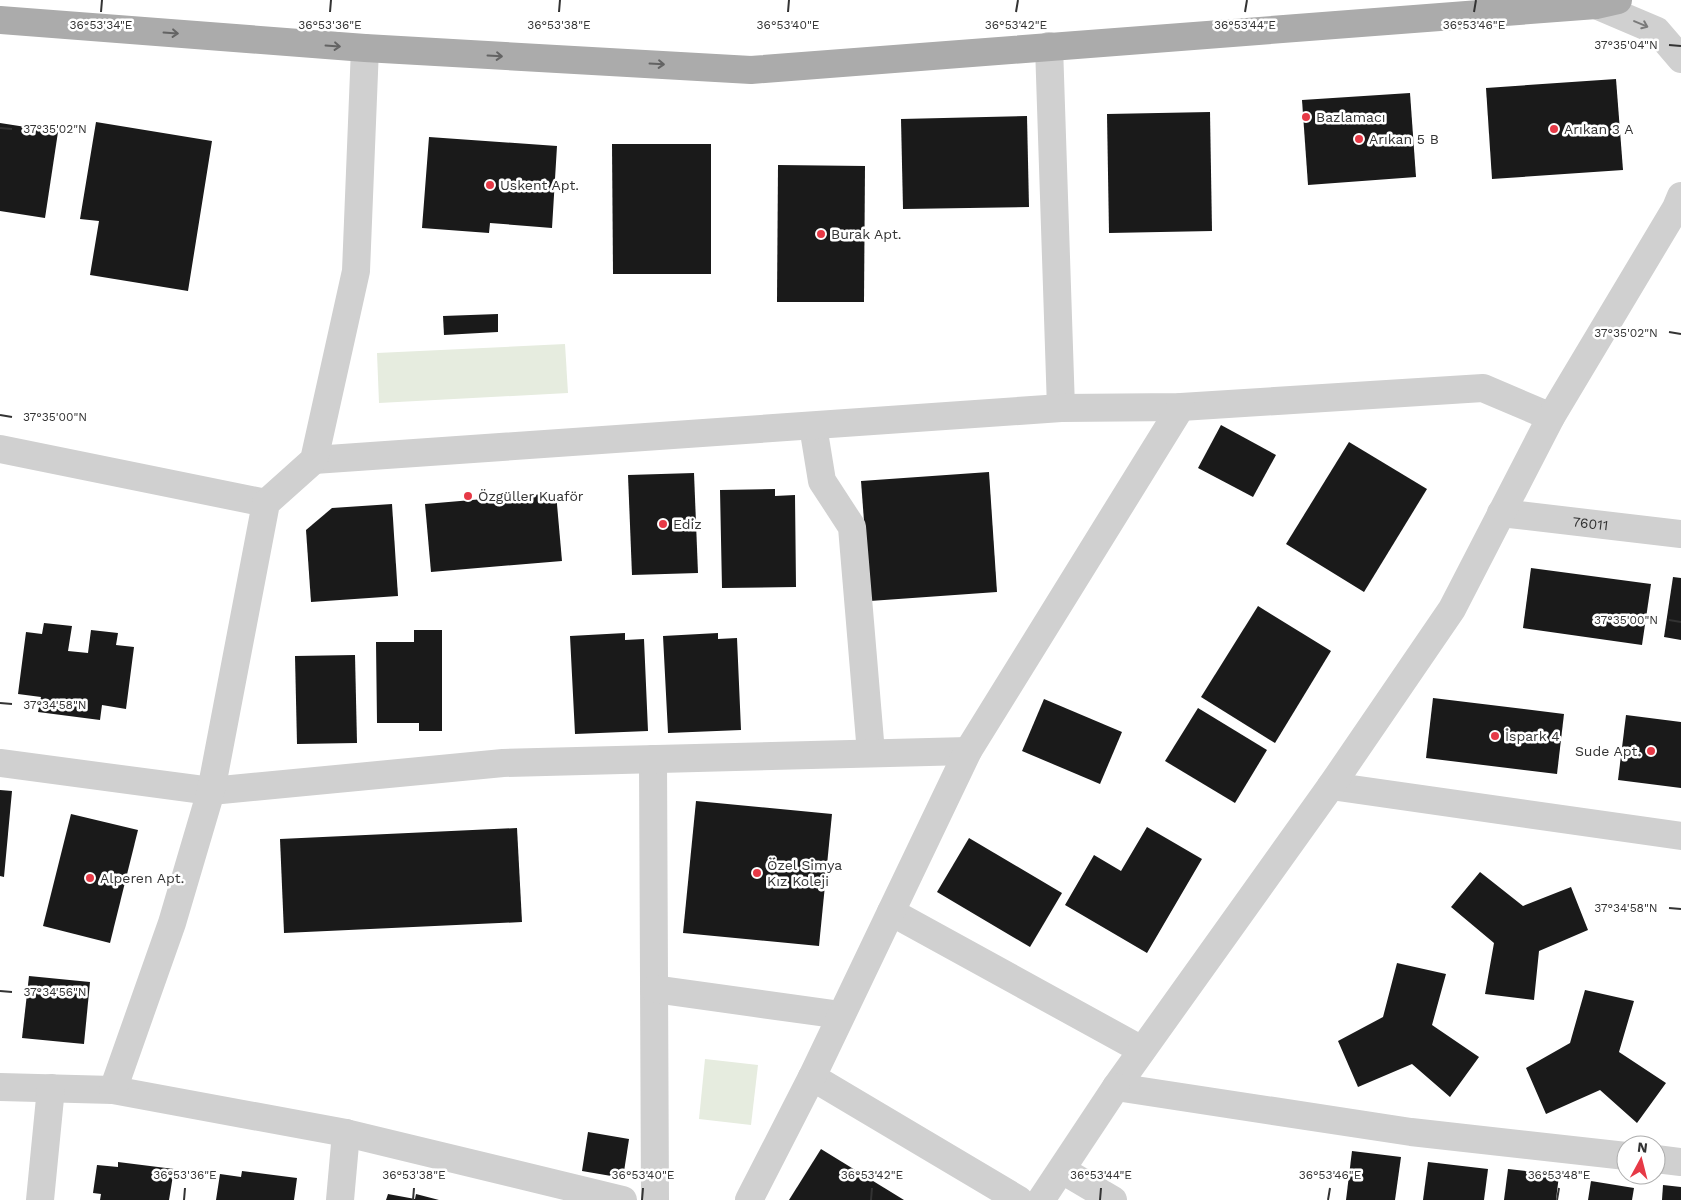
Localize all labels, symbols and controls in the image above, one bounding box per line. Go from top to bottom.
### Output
text: 36°53'34"E [70,18,133,32]
text: 36°53'36"E [298,18,362,32]
text: 36°53'38"E [527,18,591,32]
text: 36°53'40"E [757,18,820,32]
text: 36°53'42"E [985,18,1048,32]
text: 36°53'44"E [1214,18,1276,32]
text: 36°53'46"E [1443,18,1506,32]
one-way arrow [1633,20,1648,29]
one-way arrow [162,29,178,38]
text: 37°35'04"N [1594,38,1658,52]
one-way arrow [324,41,340,51]
one-way arrow [487,51,503,60]
one-way arrow [649,60,665,69]
place label: Bazlamacı [1316,109,1386,125]
marker: Bazlamacı [1300,111,1312,123]
place label: Arıkan 3 A [1564,121,1633,137]
text: 37°35'02"N [23,122,87,136]
marker: Arıkan 3 A [1548,123,1560,135]
place label: Arıkan 5 B [1369,131,1439,147]
marker: Arıkan 5 B [1353,133,1365,145]
place label: Uskent Apt. [500,177,579,193]
marker: Uskent Apt. [484,179,496,191]
place label: Burak Apt. [831,226,902,242]
marker: Burak Apt. [815,228,827,240]
text: 37°35'02"N [1594,326,1658,340]
text: 37°35'00"N [23,410,87,424]
place label: Özgüller Kuaför [478,488,584,504]
marker: Özgüller Kuaför [462,490,474,502]
street label: 76011 [1572,513,1609,533]
place label: Ediz [673,516,702,532]
marker: Ediz [657,518,669,530]
text: 37°35'00"N [1594,613,1658,627]
text: 37°34'58"N [23,698,87,712]
place label: İspark 4 [1505,728,1560,744]
marker: İspark 4 [1489,730,1501,742]
place label: Sude Apt. [1575,743,1641,759]
marker: Sude Apt. [1645,745,1657,757]
place label: Özel Simya Kız Koleji [767,857,842,889]
marker: Özel Simya Kız Koleji [751,867,763,879]
place label: Alperen Apt. [100,870,184,886]
marker: Alperen Apt. [84,872,96,884]
text: 37°34'58"N [1594,901,1658,915]
text: 37°34'56"N [23,985,87,999]
north arrow [1616,1135,1666,1185]
text: N [1636,1139,1649,1156]
text: 36°53'36"E [153,1168,217,1182]
text: 36°53'38"E [382,1168,446,1182]
text: 36°53'40"E [612,1168,675,1182]
text: 36°53'42"E [841,1168,904,1182]
text: 36°53'44"E [1070,1168,1132,1182]
text: 36°53'46"E [1299,1168,1362,1182]
text: 36°53'48"E [1528,1168,1591,1182]

